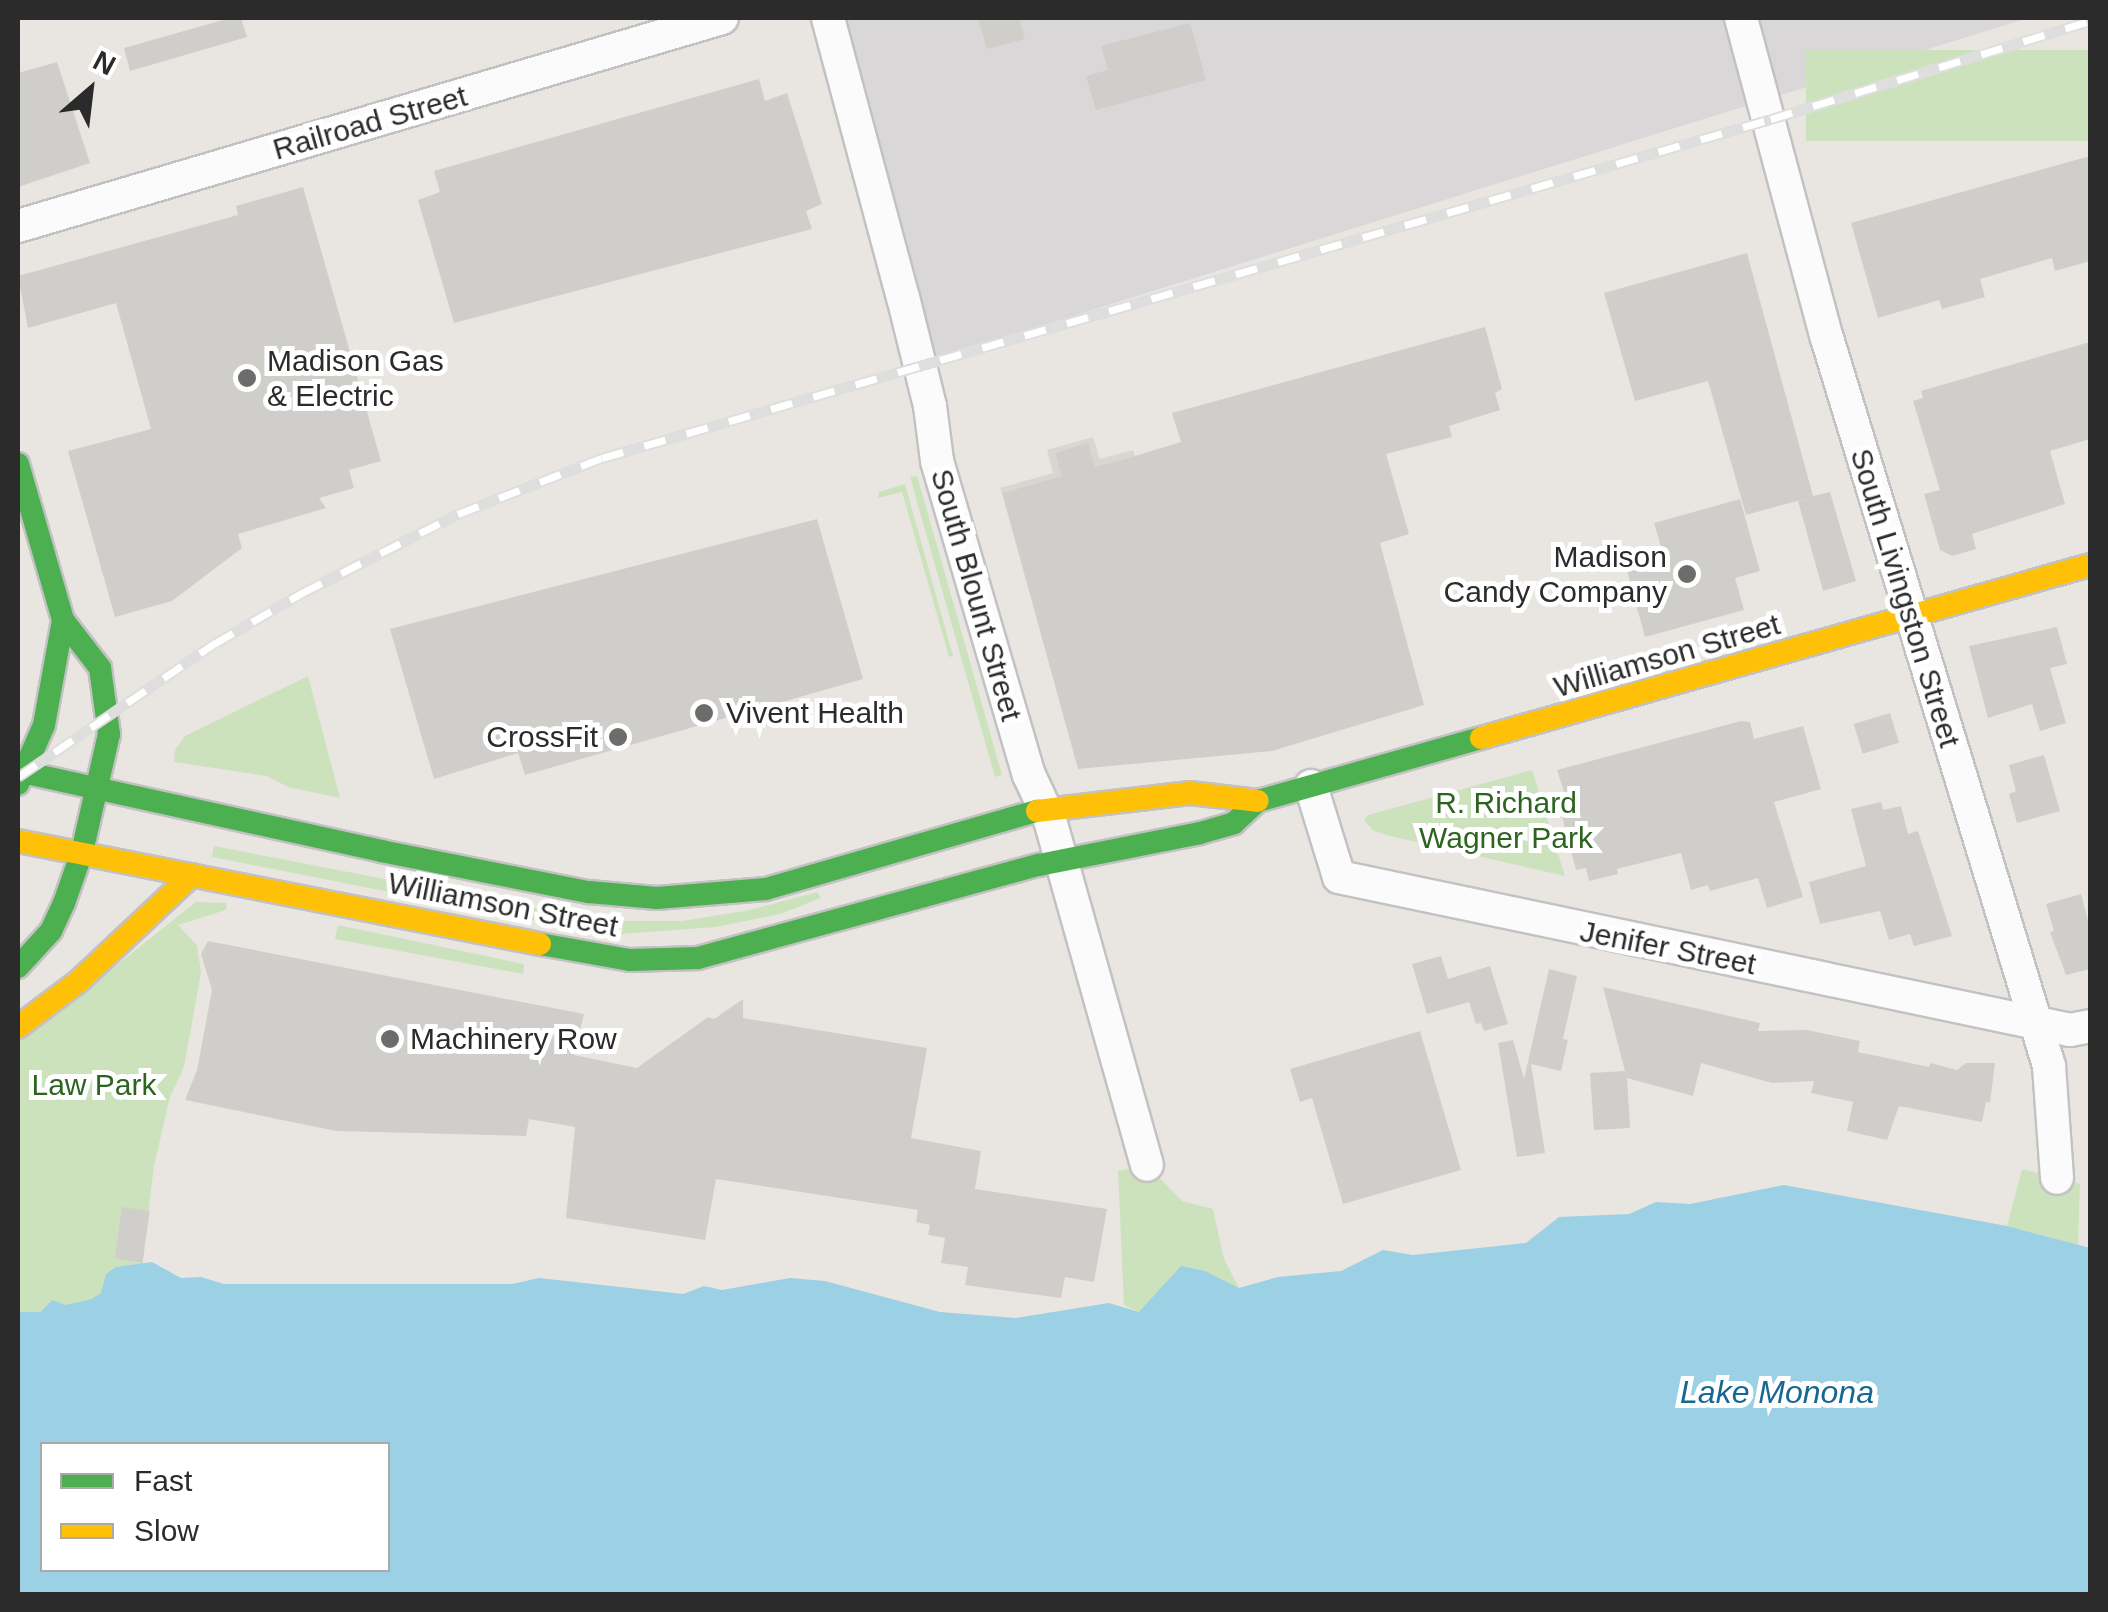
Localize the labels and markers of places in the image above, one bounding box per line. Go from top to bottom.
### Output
place label: Madison Gas & Electric [267,343,444,414]
marker: Madison Gas & Electric [236,367,258,389]
place label: Madison Candy Company [1444,539,1667,610]
marker: Madison Candy Company [1676,563,1698,585]
place label: Vivent Health [726,695,904,731]
marker: Vivent Health [691,700,717,726]
place label: CrossFit [486,719,598,755]
marker: CrossFit [607,726,629,748]
place label: Machinery Row [410,1021,617,1057]
marker: Machinery Row [379,1028,401,1050]

